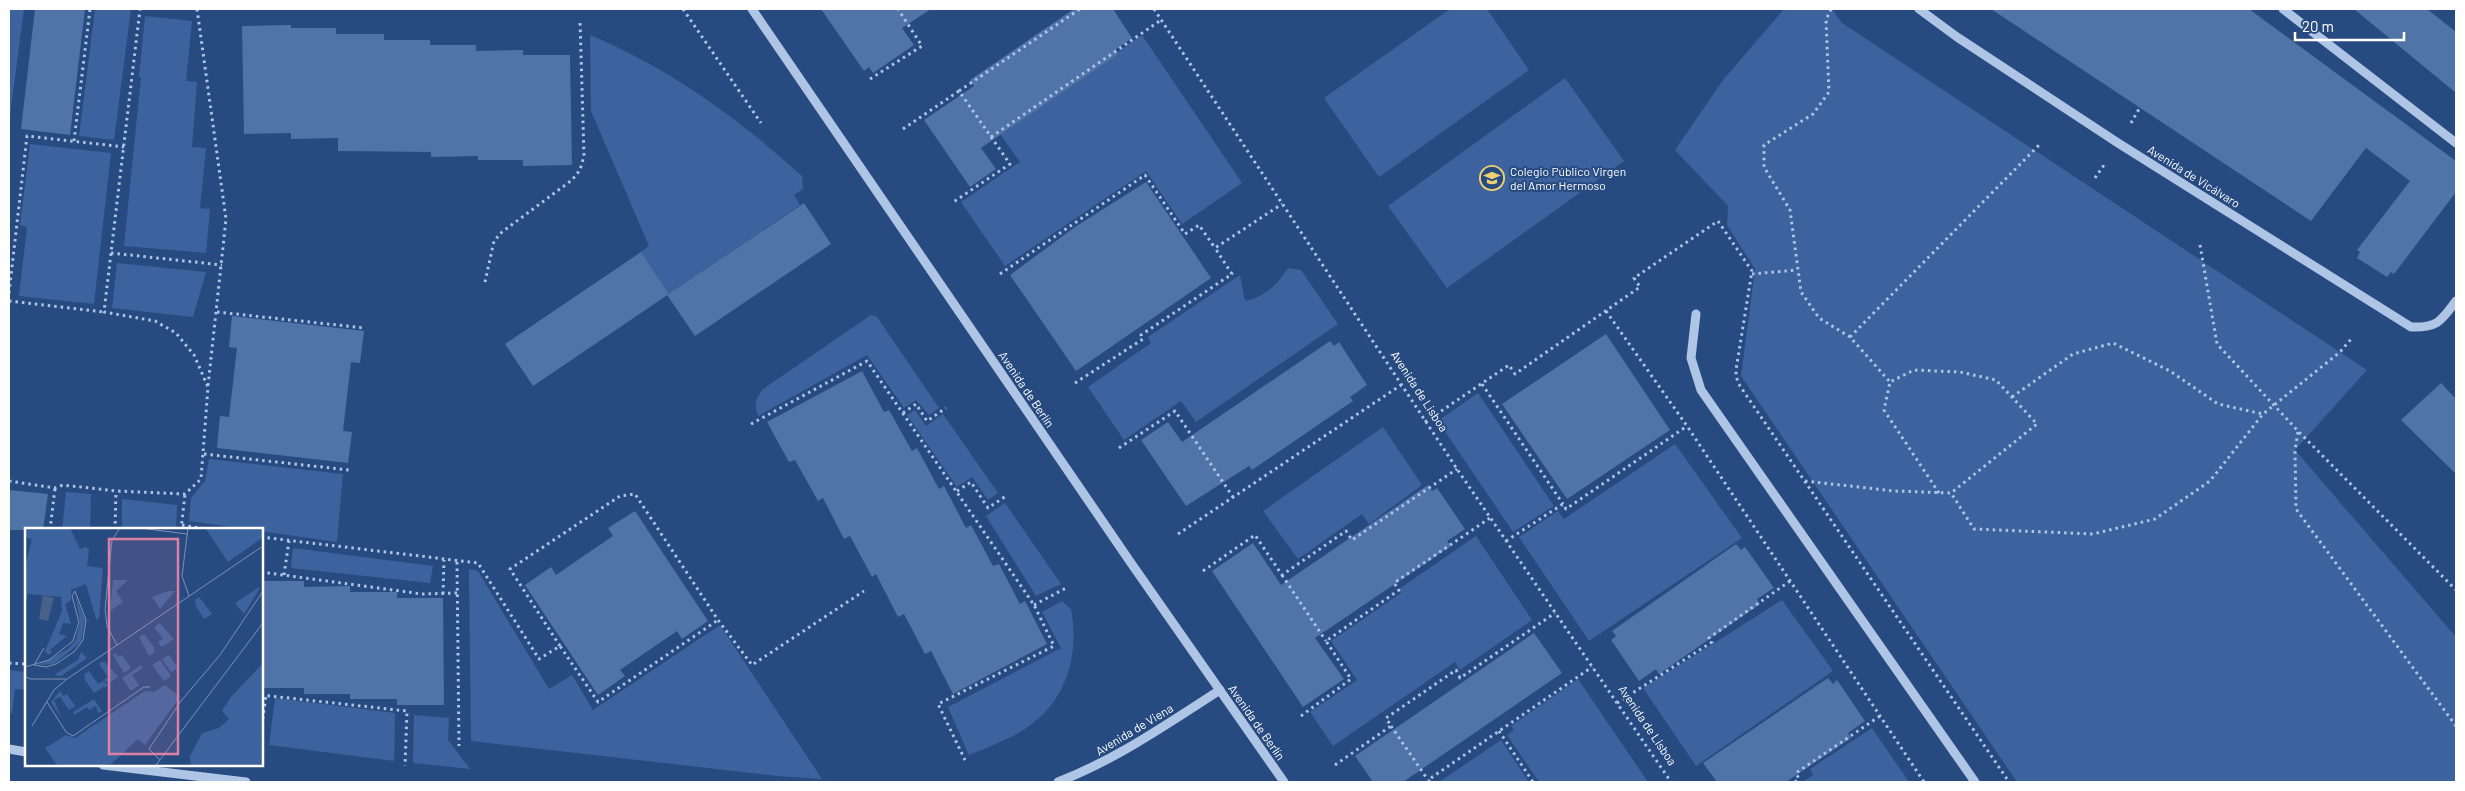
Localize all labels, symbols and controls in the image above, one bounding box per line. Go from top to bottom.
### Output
scale bar [2295,10,2404,42]
text: 20 m [2302,17,2334,35]
street label: Avenida de Vicálvaro [2145,142,2243,210]
place label: Colegio Público Virgen del Amor Hermoso [1510,164,1626,192]
school or university icon: Colegio Público Virgen del Amor Hermoso [1479,165,1505,191]
street label: Avenida de Berlín [996,348,1058,430]
street label: Avenida de Lisboa [1389,348,1451,434]
inset map [25,528,262,766]
street label: Avenida de Berlín [1226,682,1288,762]
street label: Avenida de Lisboa [1616,682,1680,768]
street label: Avenida de Viena [1093,700,1175,758]

